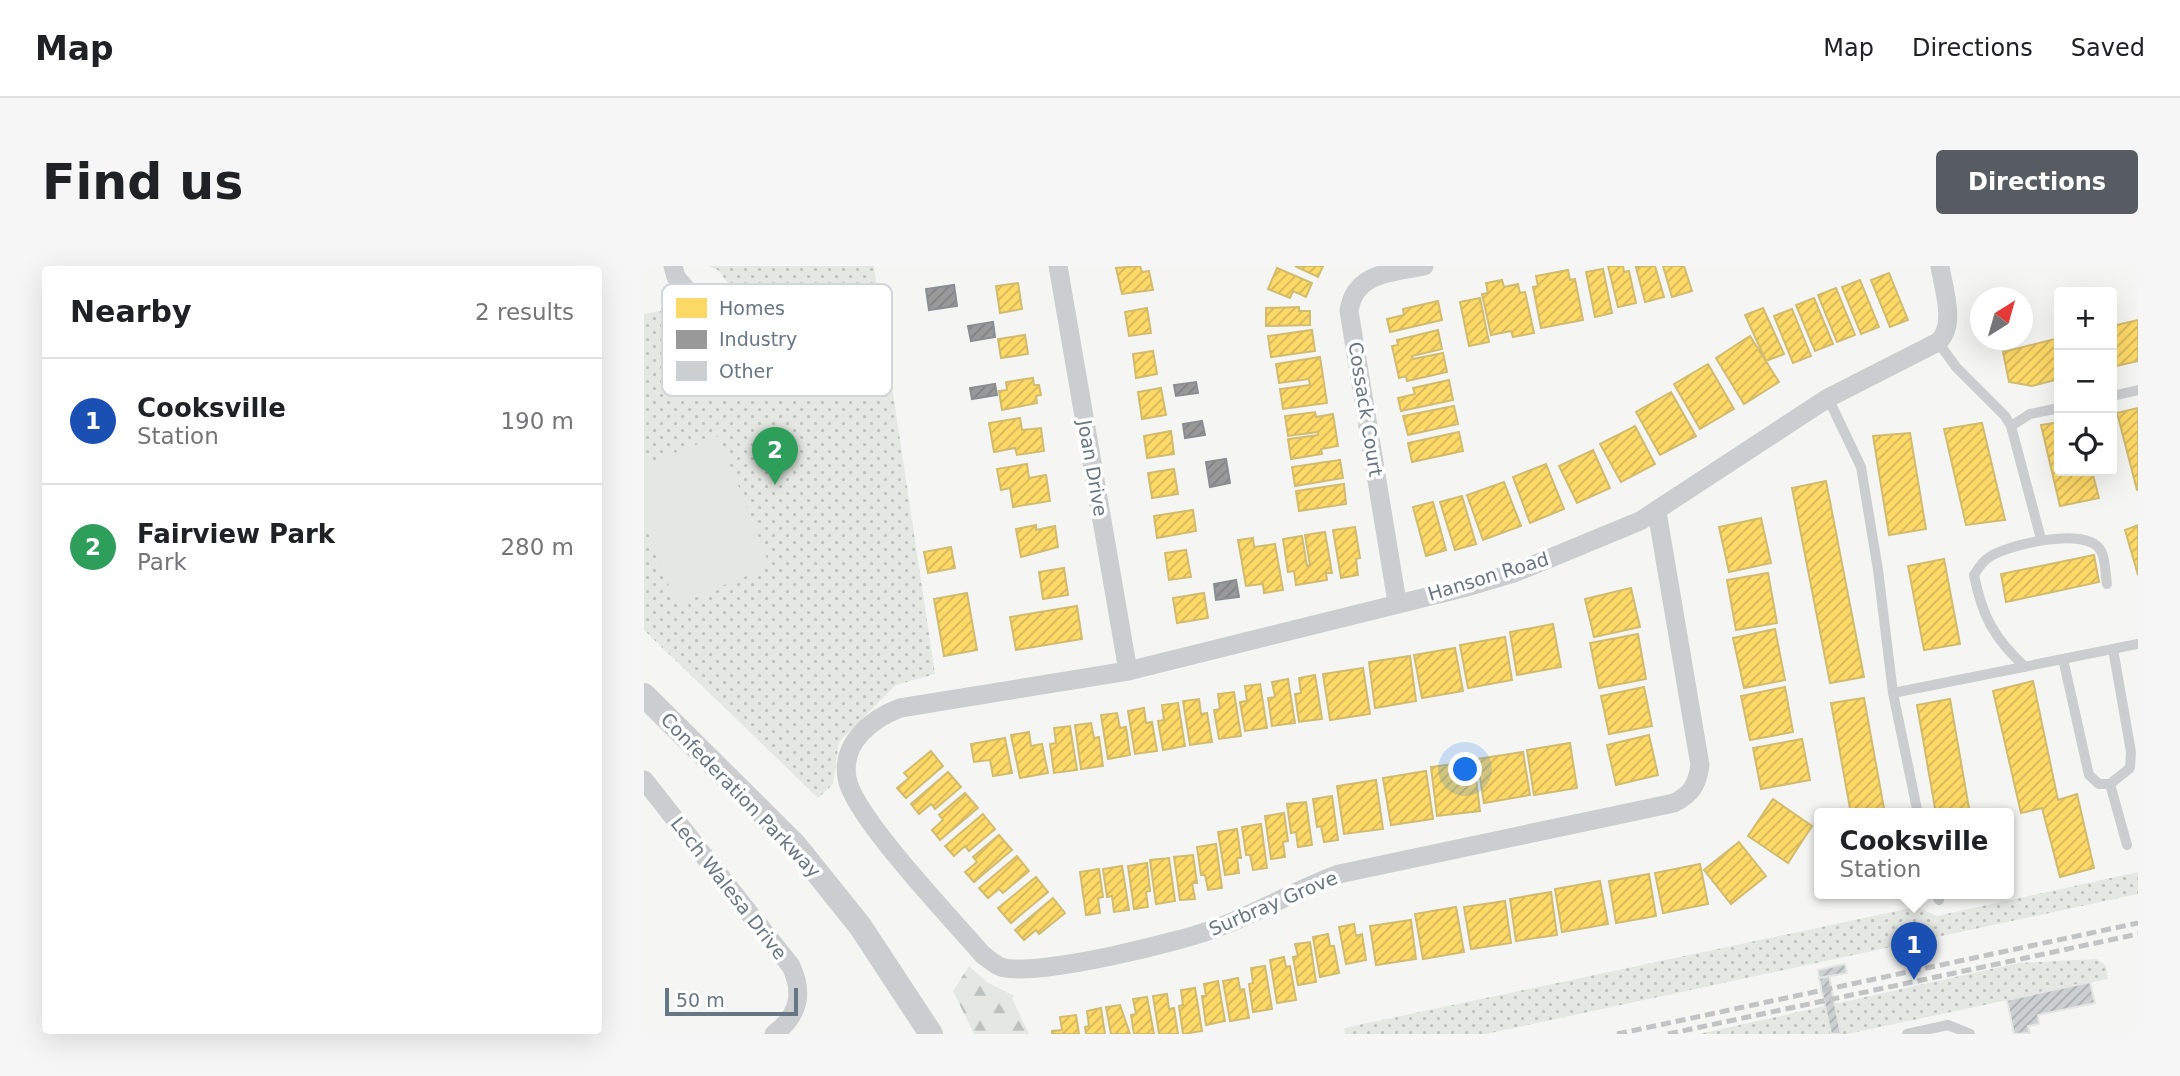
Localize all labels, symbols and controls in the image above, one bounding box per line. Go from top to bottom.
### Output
text: Map [35,29,114,68]
text: Map [1823,34,1874,62]
text: Directions [1912,34,2033,62]
text: Saved [2071,34,2145,62]
button: Directions [1936,150,2138,214]
text: Find us [42,154,243,211]
legend [662,284,892,396]
north arrow [1970,287,2033,350]
map controls [2054,287,2117,476]
button: + [2054,287,2117,350]
text: Nearby [70,294,192,329]
text: Homes [719,297,785,319]
text: 2 results [475,299,574,325]
text: Industry [719,328,797,350]
street label: Cossack Court [1344,340,1388,478]
button: − [2054,350,2117,413]
text: Other [719,360,773,382]
text: Cooksville [137,393,286,423]
text: 1 [85,408,101,434]
text: 190 m [500,408,574,434]
button: locate [2054,413,2117,476]
street label: Joan Drive [1074,417,1112,518]
text: Station [137,423,219,449]
pin: 2 [752,427,798,485]
text: Fairview Park [137,519,335,549]
text: 2 [85,534,101,560]
text: 280 m [500,534,574,560]
street label: Hanson Road [1425,547,1551,605]
text: Park [137,549,187,575]
street label: Confederation Parkway [657,708,825,882]
your location [1448,752,1482,786]
popup [1814,808,2014,899]
street label: Lech Walesa Drive [666,812,792,964]
text: Cooksville [1840,826,1988,856]
text: Station [1840,856,1921,882]
street label: Surbray Grove [1205,866,1341,940]
pin: 1 [1891,922,1937,980]
scale bar [665,985,798,1017]
text: 50 m [676,989,725,1011]

